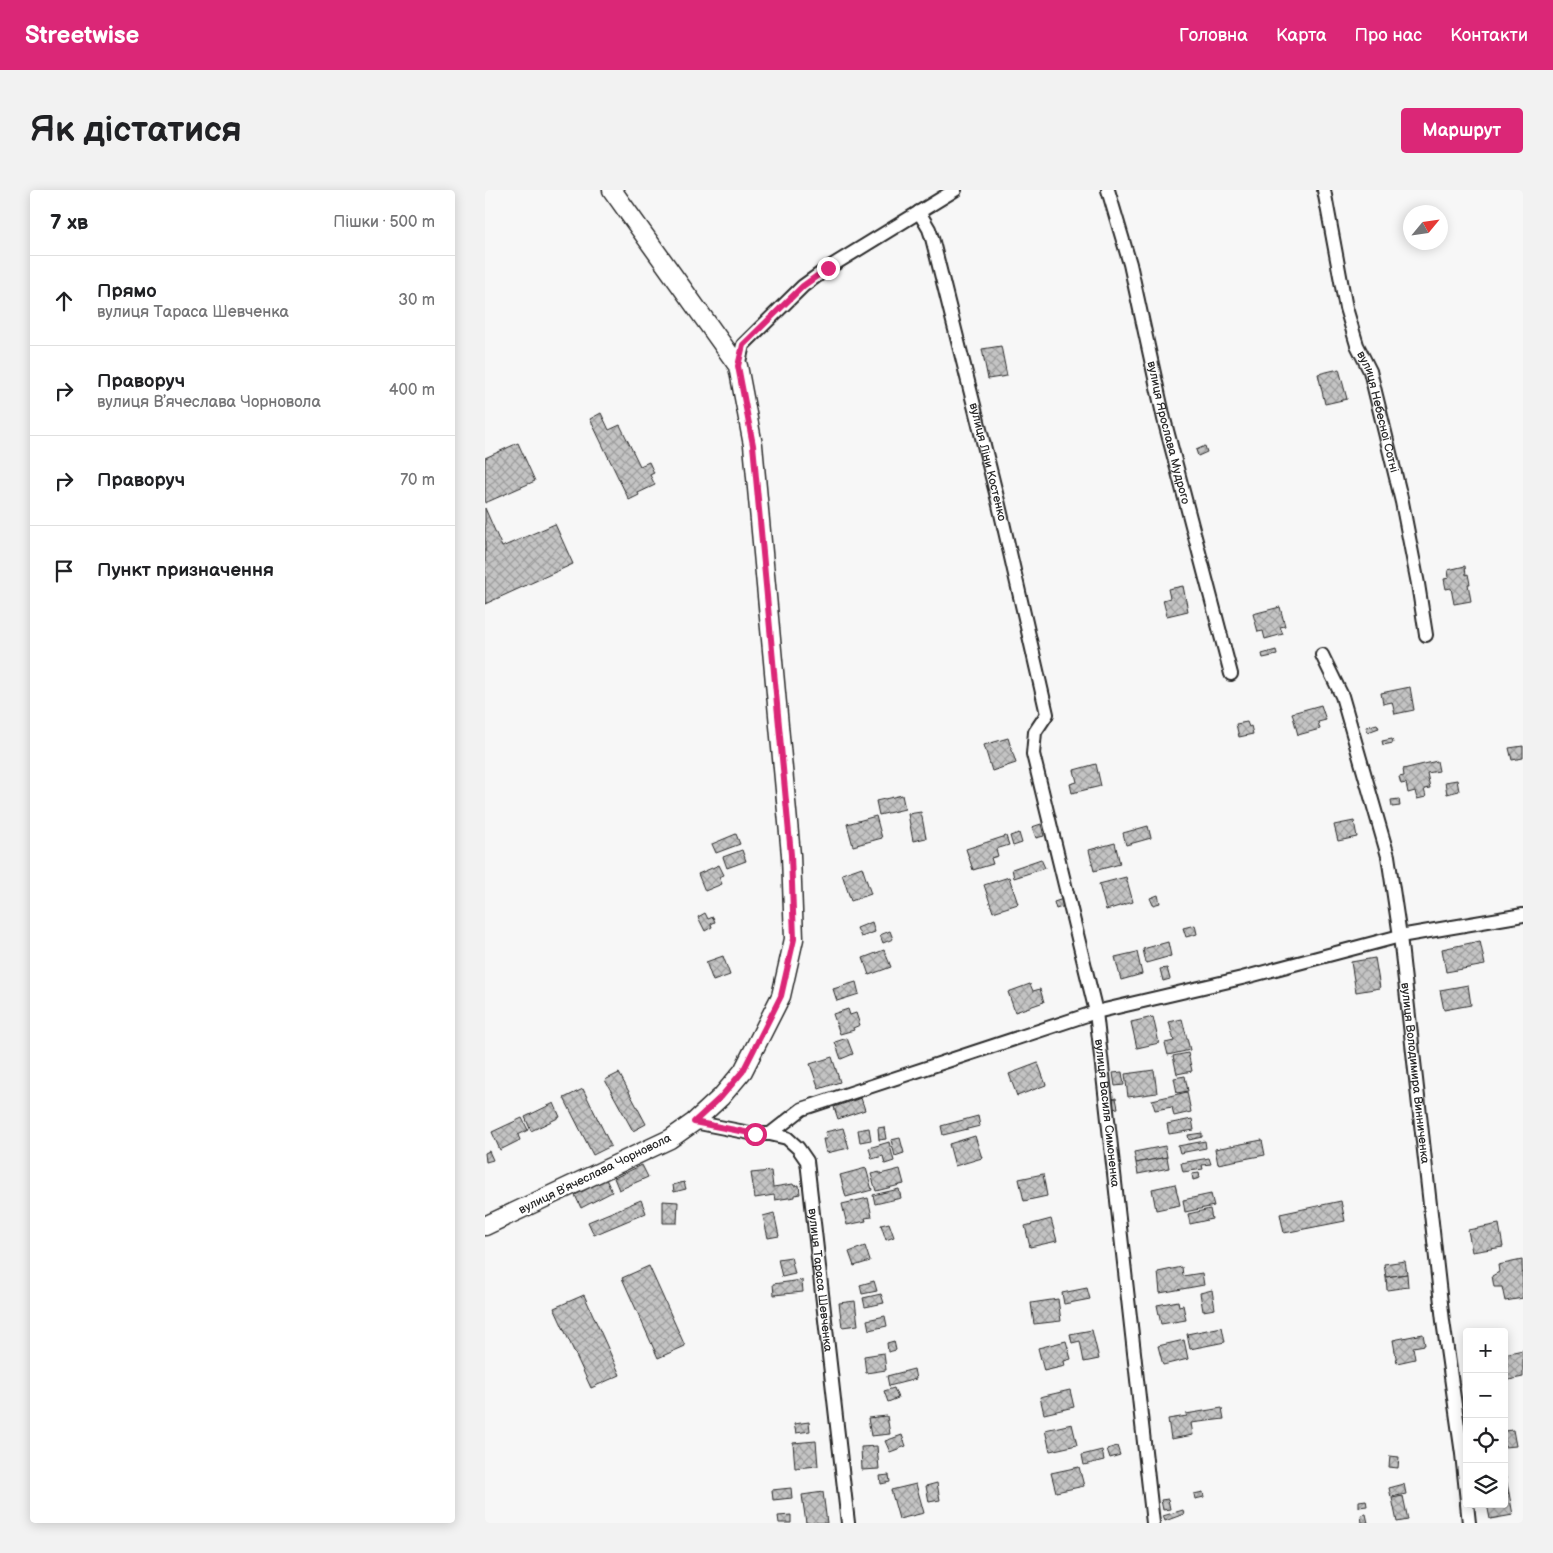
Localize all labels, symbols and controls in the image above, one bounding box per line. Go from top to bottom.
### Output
text: Streetwise [25,21,139,50]
text: Головна [1179,25,1248,46]
text: Карта [1276,25,1327,46]
text: Про нас [1355,25,1422,46]
text: Контакти [1450,25,1528,46]
button: Маршрут [1401,108,1523,153]
text: Як дістатися [30,109,242,152]
north arrow [1403,205,1448,250]
text: 7 хв [50,210,88,235]
text: Пішки · 500 m [333,213,435,232]
route end [817,257,840,280]
text: Прямо [97,280,157,303]
icon: ahead [50,287,78,315]
text: 30 m [398,291,435,310]
text: вулиця Тараса Шевченка [97,303,289,322]
street label: вулиця Небесної Сотні [1354,348,1402,474]
street label: вулиця Ярослава Мудрого [1144,359,1194,506]
text: Праворуч [97,370,185,393]
icon: right [50,377,78,405]
text: 400 m [389,381,435,400]
text: вулиця Вʼячеслава Чорновола [97,393,321,412]
street label: вулиця Ліни Костенко [966,401,1010,522]
icon: right [50,467,78,495]
text: Праворуч [97,469,185,492]
text: 70 m [400,471,435,490]
icon: arrive [50,557,78,585]
text: Пункт призначення [97,559,274,582]
street label: вулиця Володимира Винниченка [1398,982,1433,1165]
street label: вулиця Василя Симоненка [1092,1038,1123,1188]
route start [744,1123,767,1146]
street label: вулиця Вʼячеслава Чорновола [516,1130,674,1218]
street label: вулиця Тараса Шевченка [805,1207,836,1352]
map controls [1463,1328,1508,1508]
button: + [1463,1328,1508,1373]
button: − [1463,1373,1508,1418]
button: locate [1463,1418,1508,1463]
button: layers [1463,1463,1508,1508]

